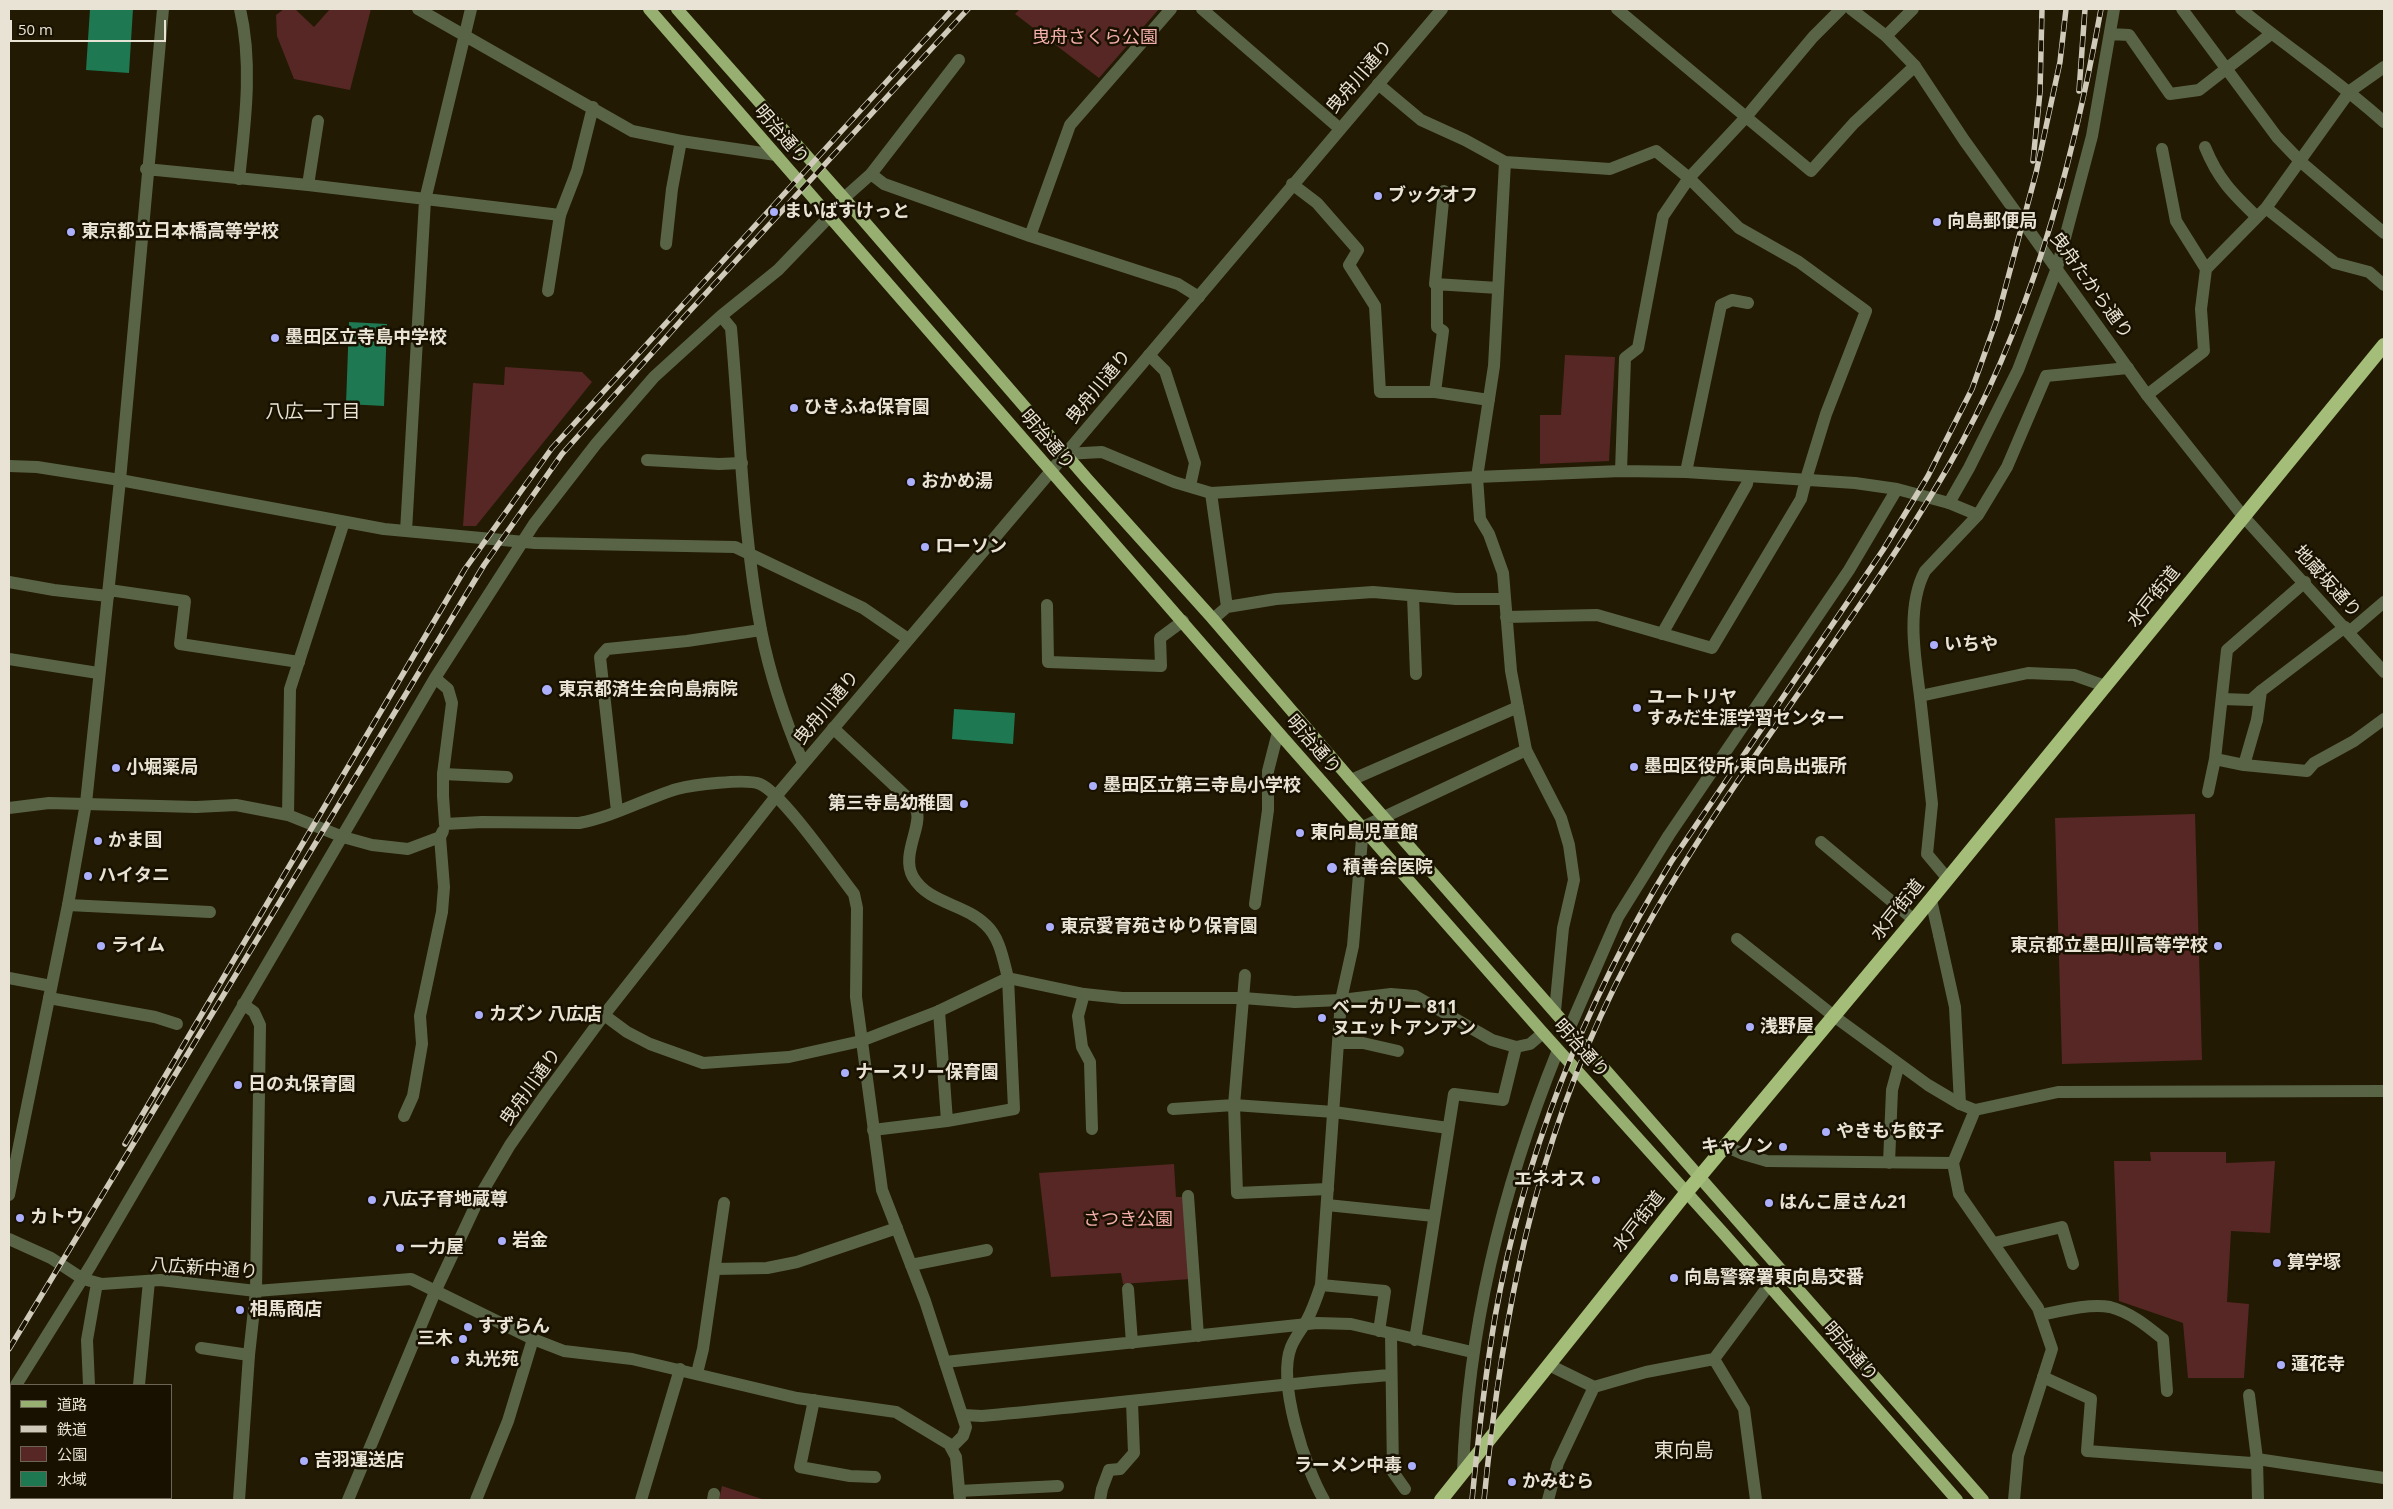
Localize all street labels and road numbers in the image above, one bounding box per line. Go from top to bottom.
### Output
street label: 曳舟川通り [1322,36,1398,118]
street label: 明治通り [749,101,813,169]
street label: 曳舟たから通り [2045,229,2137,343]
street label: 曳舟川通り [1062,346,1136,428]
street label: 明治通り [1015,406,1079,474]
street label: 地蔵坂通り [2289,541,2365,623]
street label: 水戸街道 [2123,562,2185,632]
street label: 曳舟川通り [790,667,864,749]
street label: 明治通り [1281,711,1345,779]
street label: 水戸街道 [1867,875,1929,945]
street label: 明治通り [1549,1015,1613,1083]
street label: 曳舟川通り [496,1044,566,1130]
street label: 水戸街道 [1608,1187,1670,1257]
street label: 八広新中通り [149,1254,259,1284]
street label: 明治通り [1818,1318,1882,1386]

